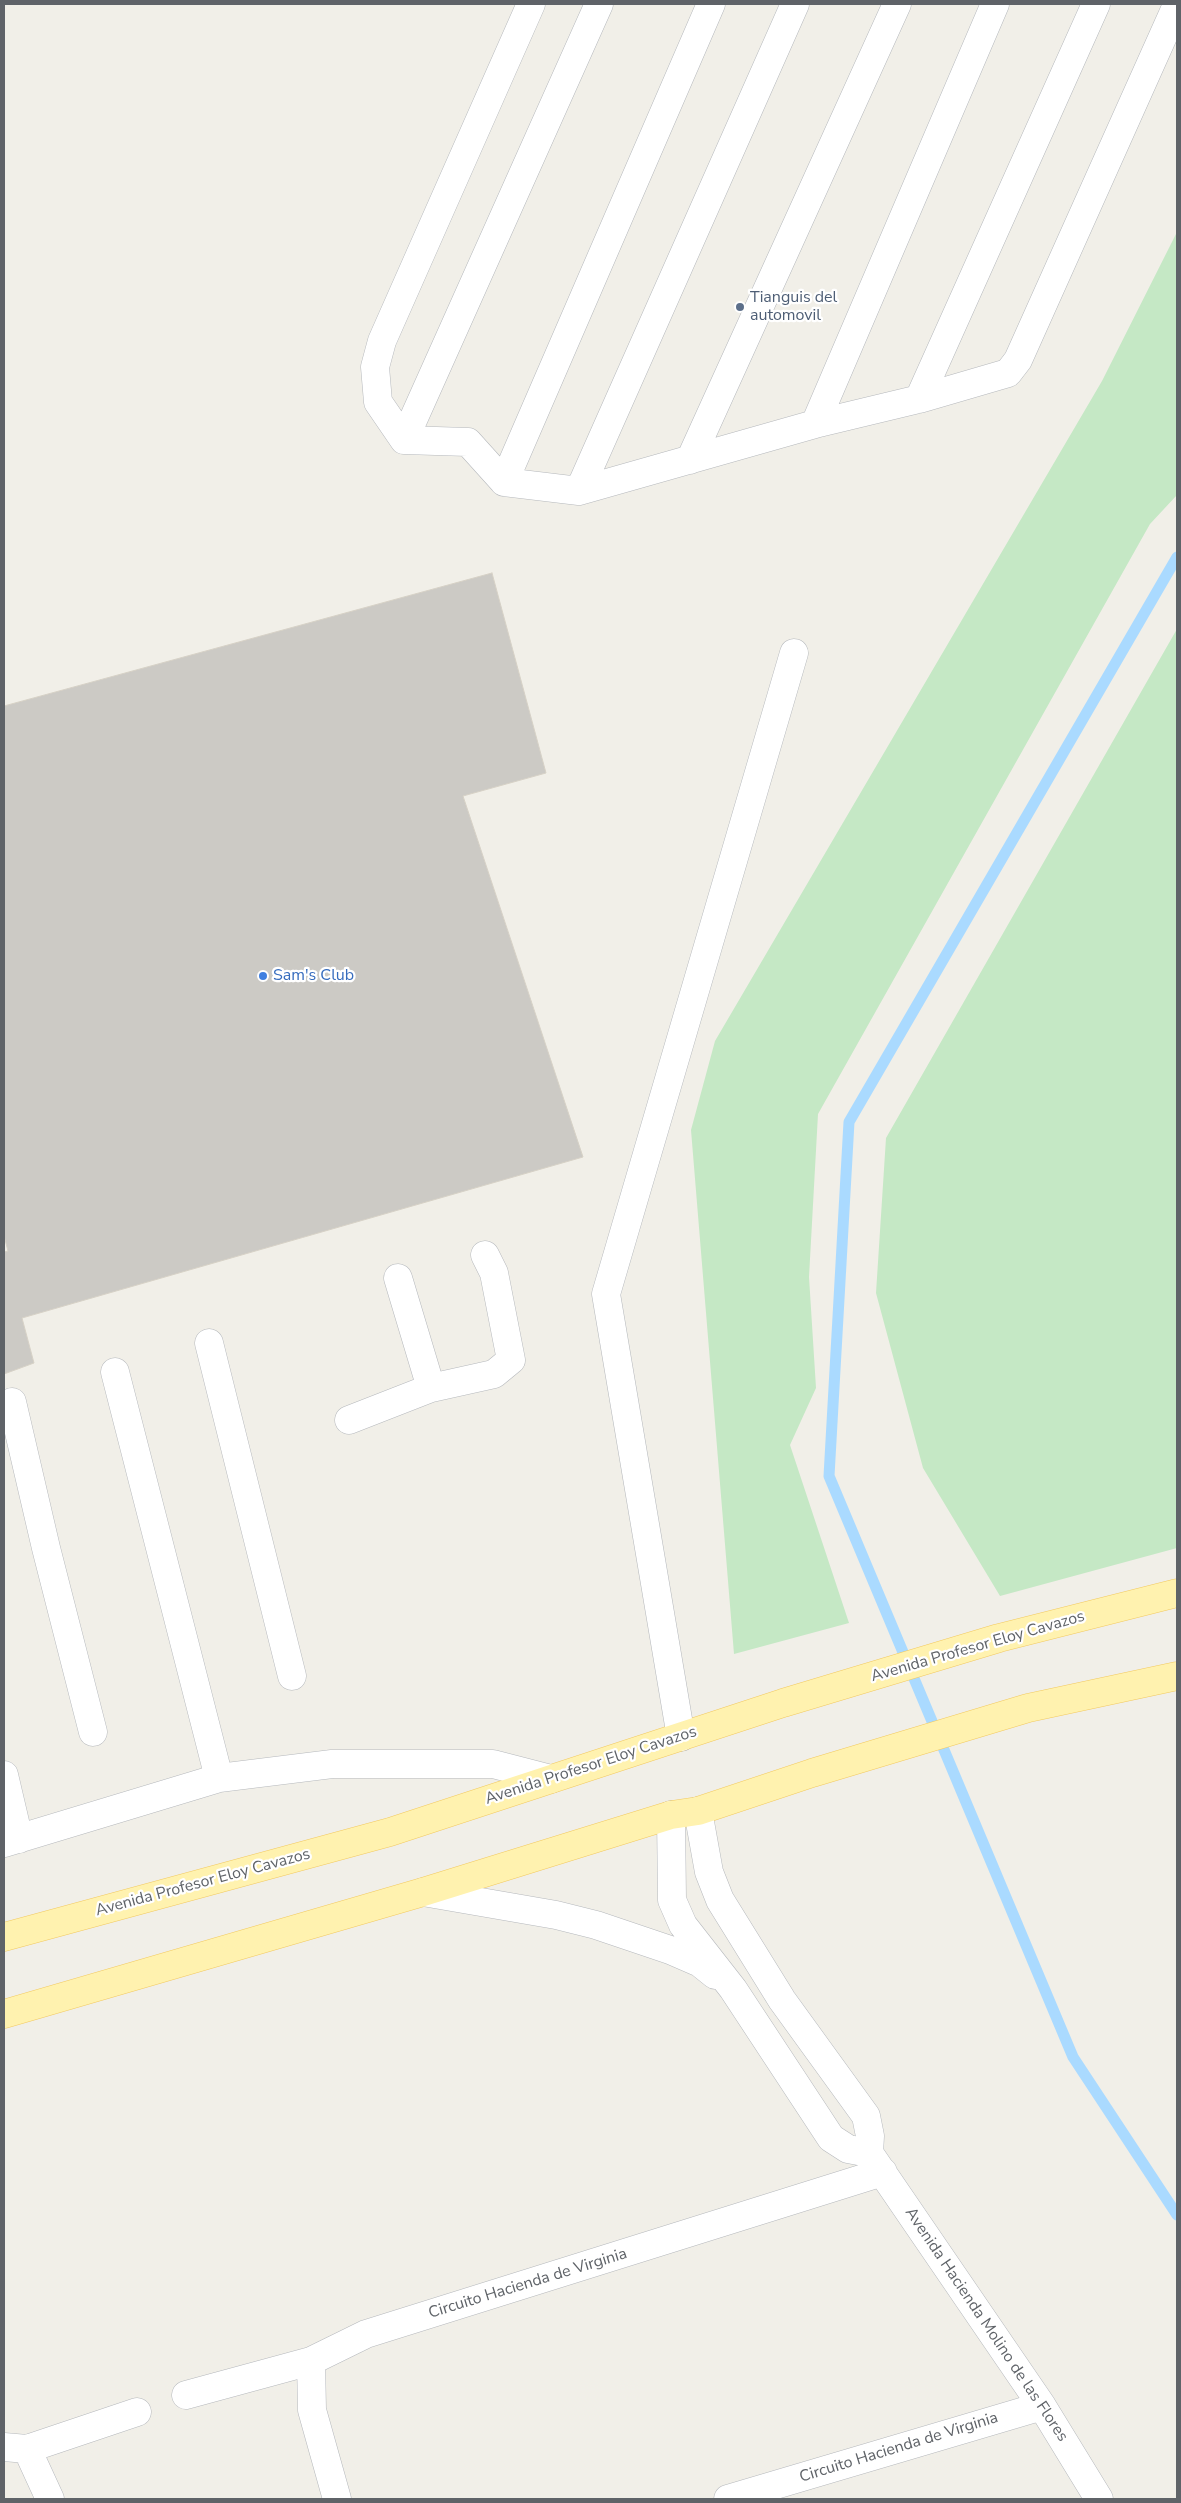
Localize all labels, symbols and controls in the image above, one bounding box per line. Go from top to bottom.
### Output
place label: Tianguis del automovil [750,288,837,326]
marker: Tianguis del automovil [734,301,746,313]
place label: Sam's Club [273,966,354,986]
marker: Sam's Club [257,970,269,982]
street label: Avenida Profesor Eloy Cavazos [869,1607,1087,1687]
street label: Avenida Profesor Eloy Cavazos [483,1723,699,1809]
street label: Avenida Profesor Eloy Cavazos [94,1845,312,1921]
street label: Avenida Hacienda Molino de las Flores [900,2204,1072,2446]
street label: Circuito Hacienda de Virginia [426,2245,630,2323]
street label: Circuito Hacienda de Virginia [797,2409,1001,2487]

